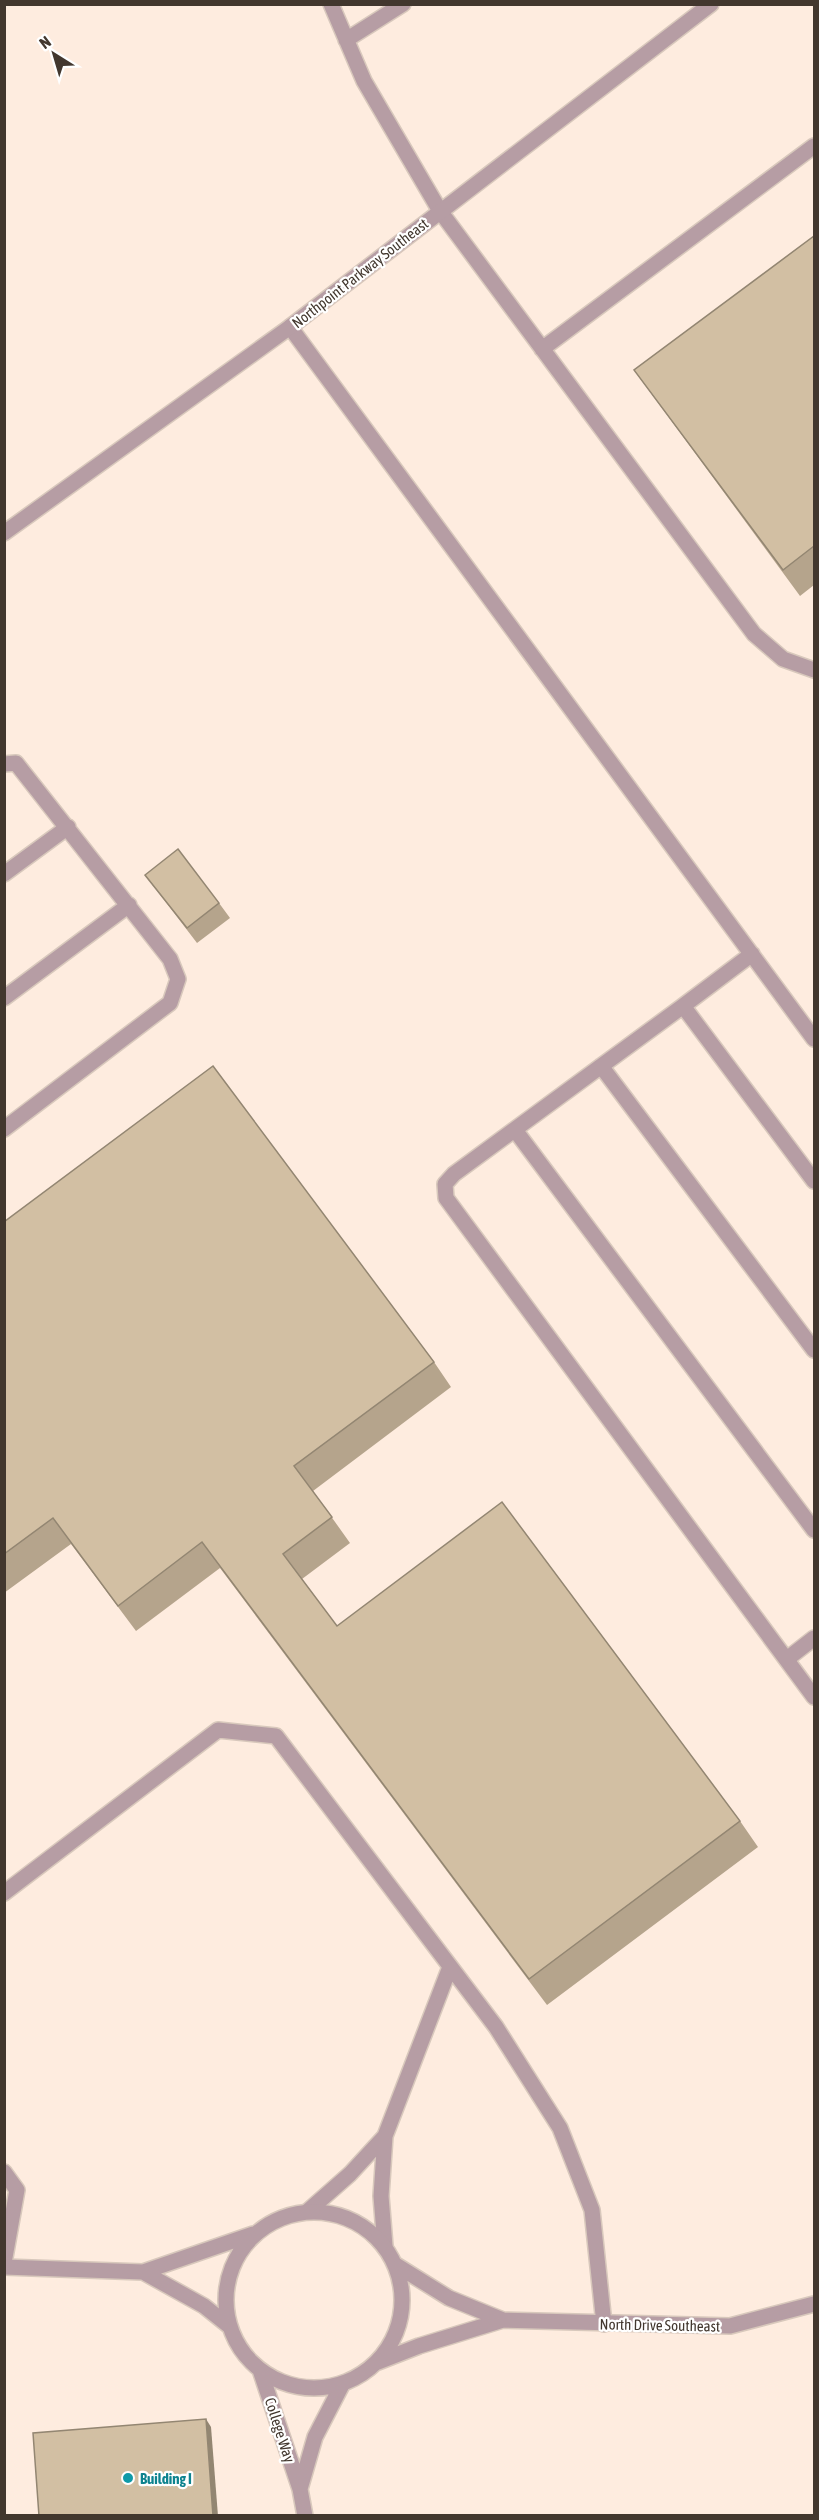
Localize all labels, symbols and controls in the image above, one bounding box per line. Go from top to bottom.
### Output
north arrow [24,24,84,84]
text: N [36,32,54,52]
street label: Northpoint Parkway Southeast [289,215,431,331]
street label: North Drive Southeast [600,2315,720,2335]
street label: College Way [262,2396,298,2464]
place label: Building I [140,2470,192,2487]
marker: Building I [121,2471,135,2485]

